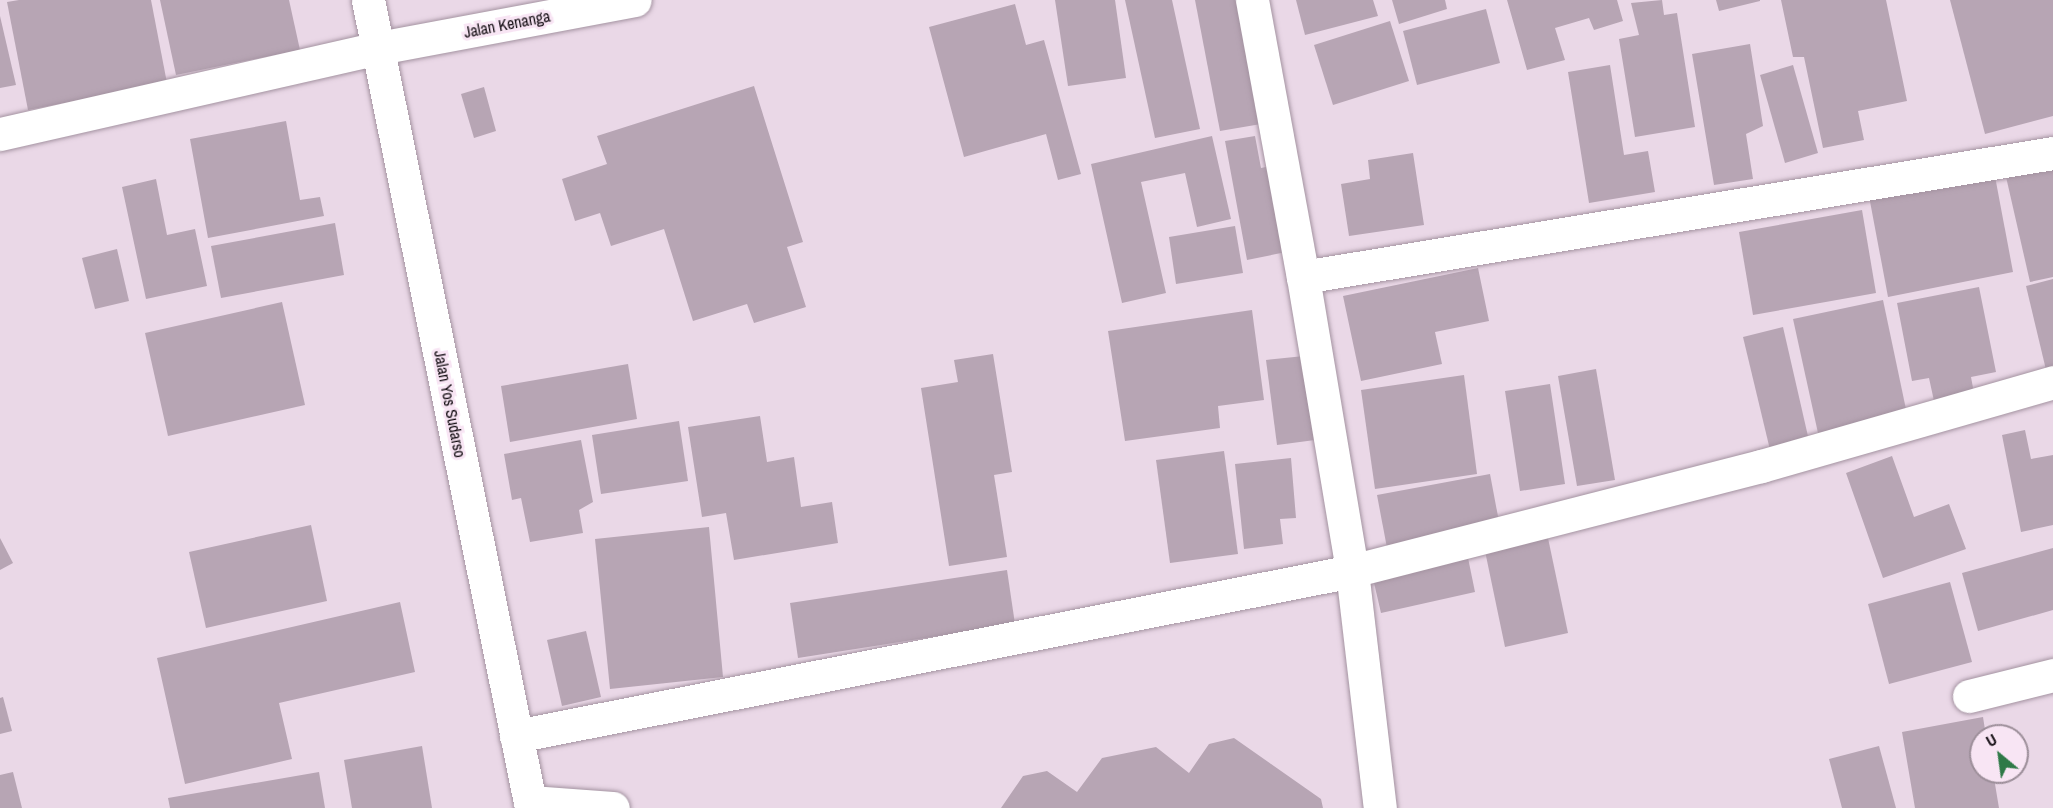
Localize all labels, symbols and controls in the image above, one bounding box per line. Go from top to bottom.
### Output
street label: Jalan Kenanga [462,6,552,42]
street label: Jalan Yos Sudarso [430,349,470,459]
north arrow [1969,724,2029,784]
text: U [1982,728,2001,752]

